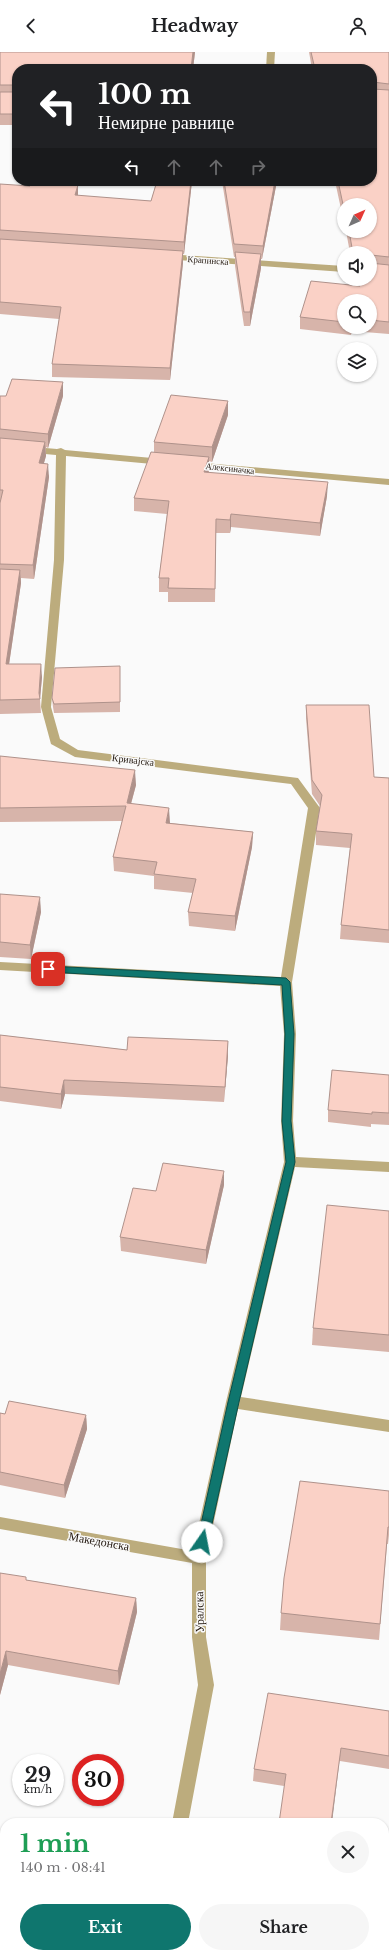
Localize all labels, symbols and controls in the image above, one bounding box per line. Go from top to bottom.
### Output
icon: back [20,15,42,37]
text: Headway [151,15,238,37]
icon: person [347,15,369,37]
text: 100 m [98,77,191,112]
icon: left [32,80,84,132]
text: Немирне равнице [98,112,234,134]
icon: left [121,156,143,178]
icon: ahead [163,156,185,178]
icon: ahead [205,156,227,178]
icon: right [247,156,269,178]
north arrow [337,198,377,238]
map controls [337,198,377,382]
button: sound [337,246,377,286]
street label: Крапинска [187,253,229,267]
button: search [337,294,377,334]
button: layers [337,342,377,382]
street label: Алексиначка [205,460,255,476]
street label: Кривајска [111,751,155,769]
pin [31,952,65,986]
icon: arrive [37,958,59,980]
position arrow [181,1521,223,1563]
street label: Македонска [67,1528,131,1554]
street label: Уралска [191,1591,207,1633]
speed limit sign: 30 [72,1754,124,1806]
text: 29 [25,1763,51,1787]
text: km/h [24,1783,52,1796]
text: 1 min [20,1829,90,1858]
button: close [327,1831,369,1873]
text: 140 m · 08:41 [20,1859,106,1876]
button: Exit [20,1904,191,1950]
button: Share [199,1904,369,1950]

